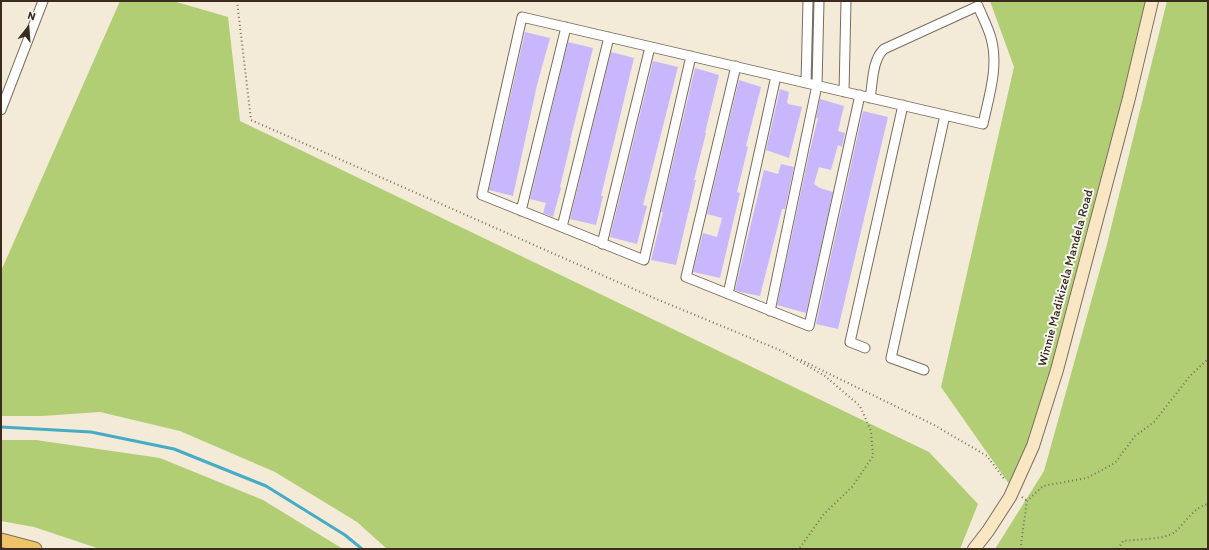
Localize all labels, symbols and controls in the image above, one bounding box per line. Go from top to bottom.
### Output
north arrow [8,8,48,48]
text: N [26,9,37,23]
street label: Winnie Madikizela Mandela Road [1035,188,1097,368]

